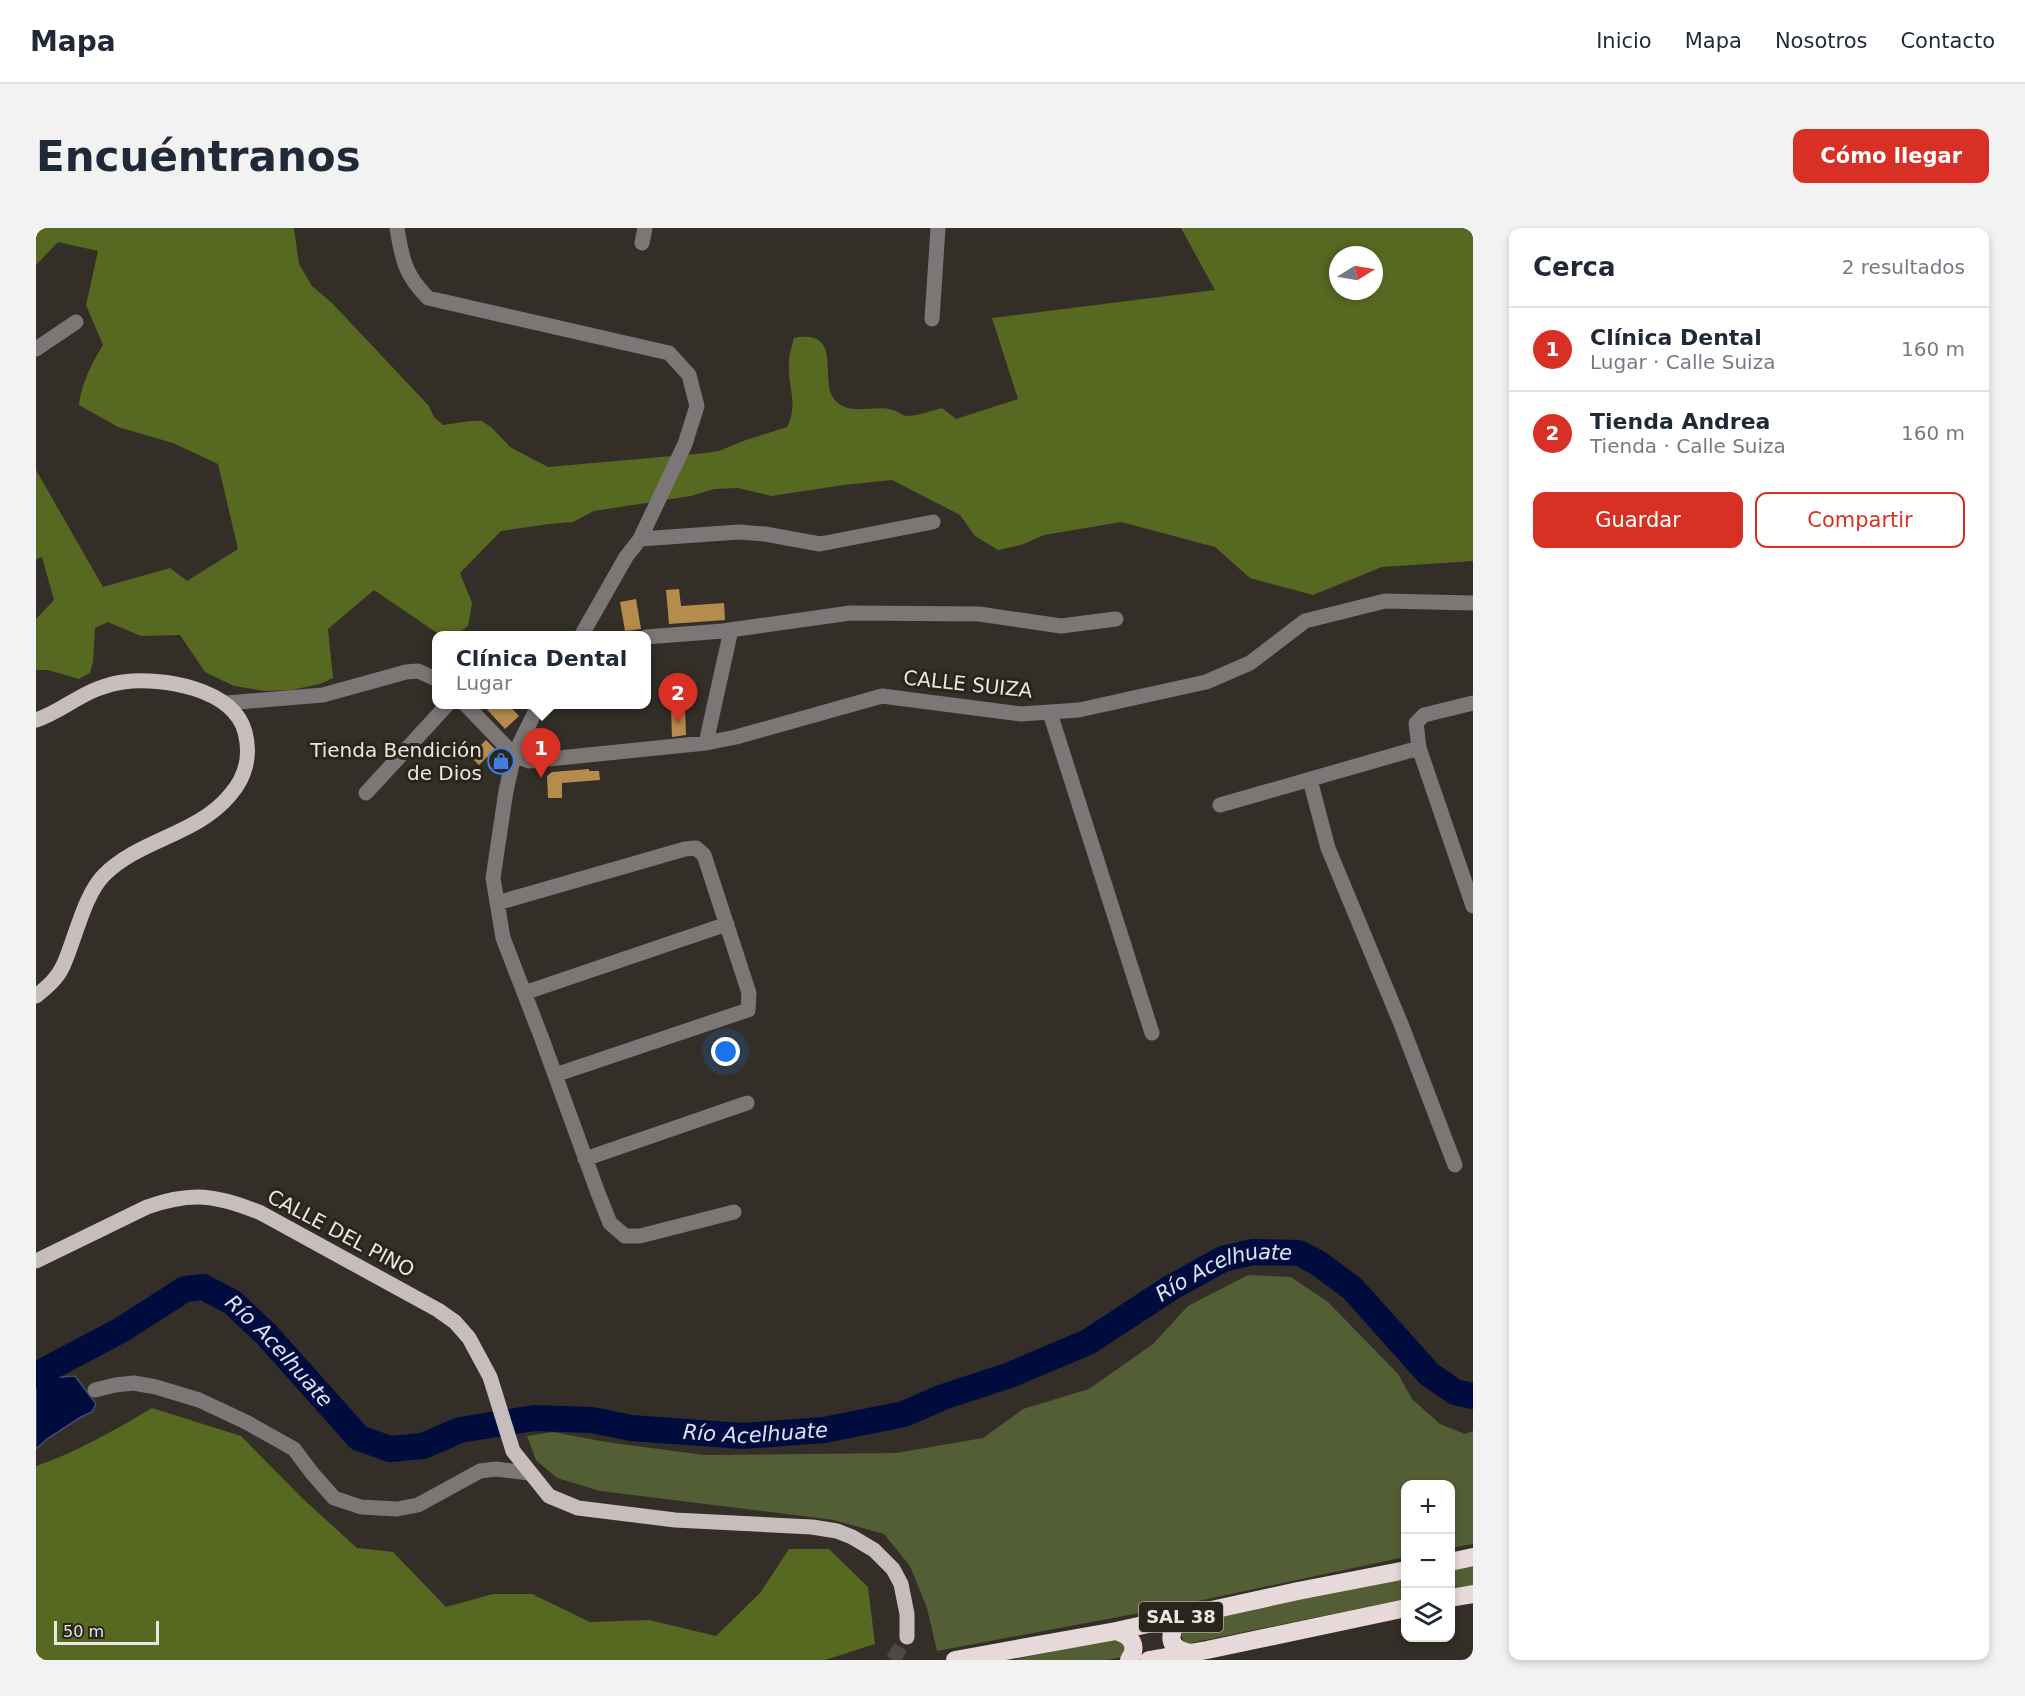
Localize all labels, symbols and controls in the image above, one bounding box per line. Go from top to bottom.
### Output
text: Mapa [30,25,116,58]
text: Inicio [1596,29,1652,53]
text: Mapa [1685,29,1742,53]
text: Nosotros [1775,29,1867,53]
text: Contacto [1900,29,1995,53]
button: Cómo llegar [1793,129,1989,183]
text: Encuéntranos [36,132,361,181]
north arrow [1329,246,1383,300]
text: Cerca [1533,252,1616,282]
text: 2 resultados [1842,255,1965,279]
text: Clínica Dental [1590,325,1762,350]
text: 1 [1546,337,1559,361]
text: 160 m [1901,337,1965,361]
text: Lugar · Calle Suiza [1590,350,1775,374]
text: Tienda Andrea [1590,409,1770,434]
text: 2 [1546,421,1559,445]
text: 160 m [1901,421,1965,445]
text: Tienda · Calle Suiza [1590,434,1786,458]
button: Guardar [1533,492,1743,548]
button: Compartir [1755,492,1965,548]
popup [432,631,651,709]
text: Clínica Dental [456,646,627,671]
street label: CALLE SUIZA [902,665,1034,703]
text: Lugar [456,671,512,695]
pin: 2 [658,674,698,723]
pin: 1 [522,728,560,778]
place label: Tienda Bendición de Dios [309,738,482,785]
shop icon: Tienda Bendición de Dios [486,746,516,776]
your location [711,1037,740,1066]
street label: CALLE DEL PINO [263,1184,419,1282]
water label: Río Acelhuate [1151,1239,1292,1306]
water label: Río Acelhuate [220,1290,338,1412]
water label: Río Acelhuate [682,1418,829,1448]
map controls [1401,1480,1455,1642]
button: + [1401,1480,1455,1534]
button: − [1401,1534,1455,1588]
button: layers [1401,1588,1455,1642]
road number: SAL 38 [1139,1602,1223,1632]
scale bar [54,1618,159,1646]
text: 50 m [63,1622,104,1641]

